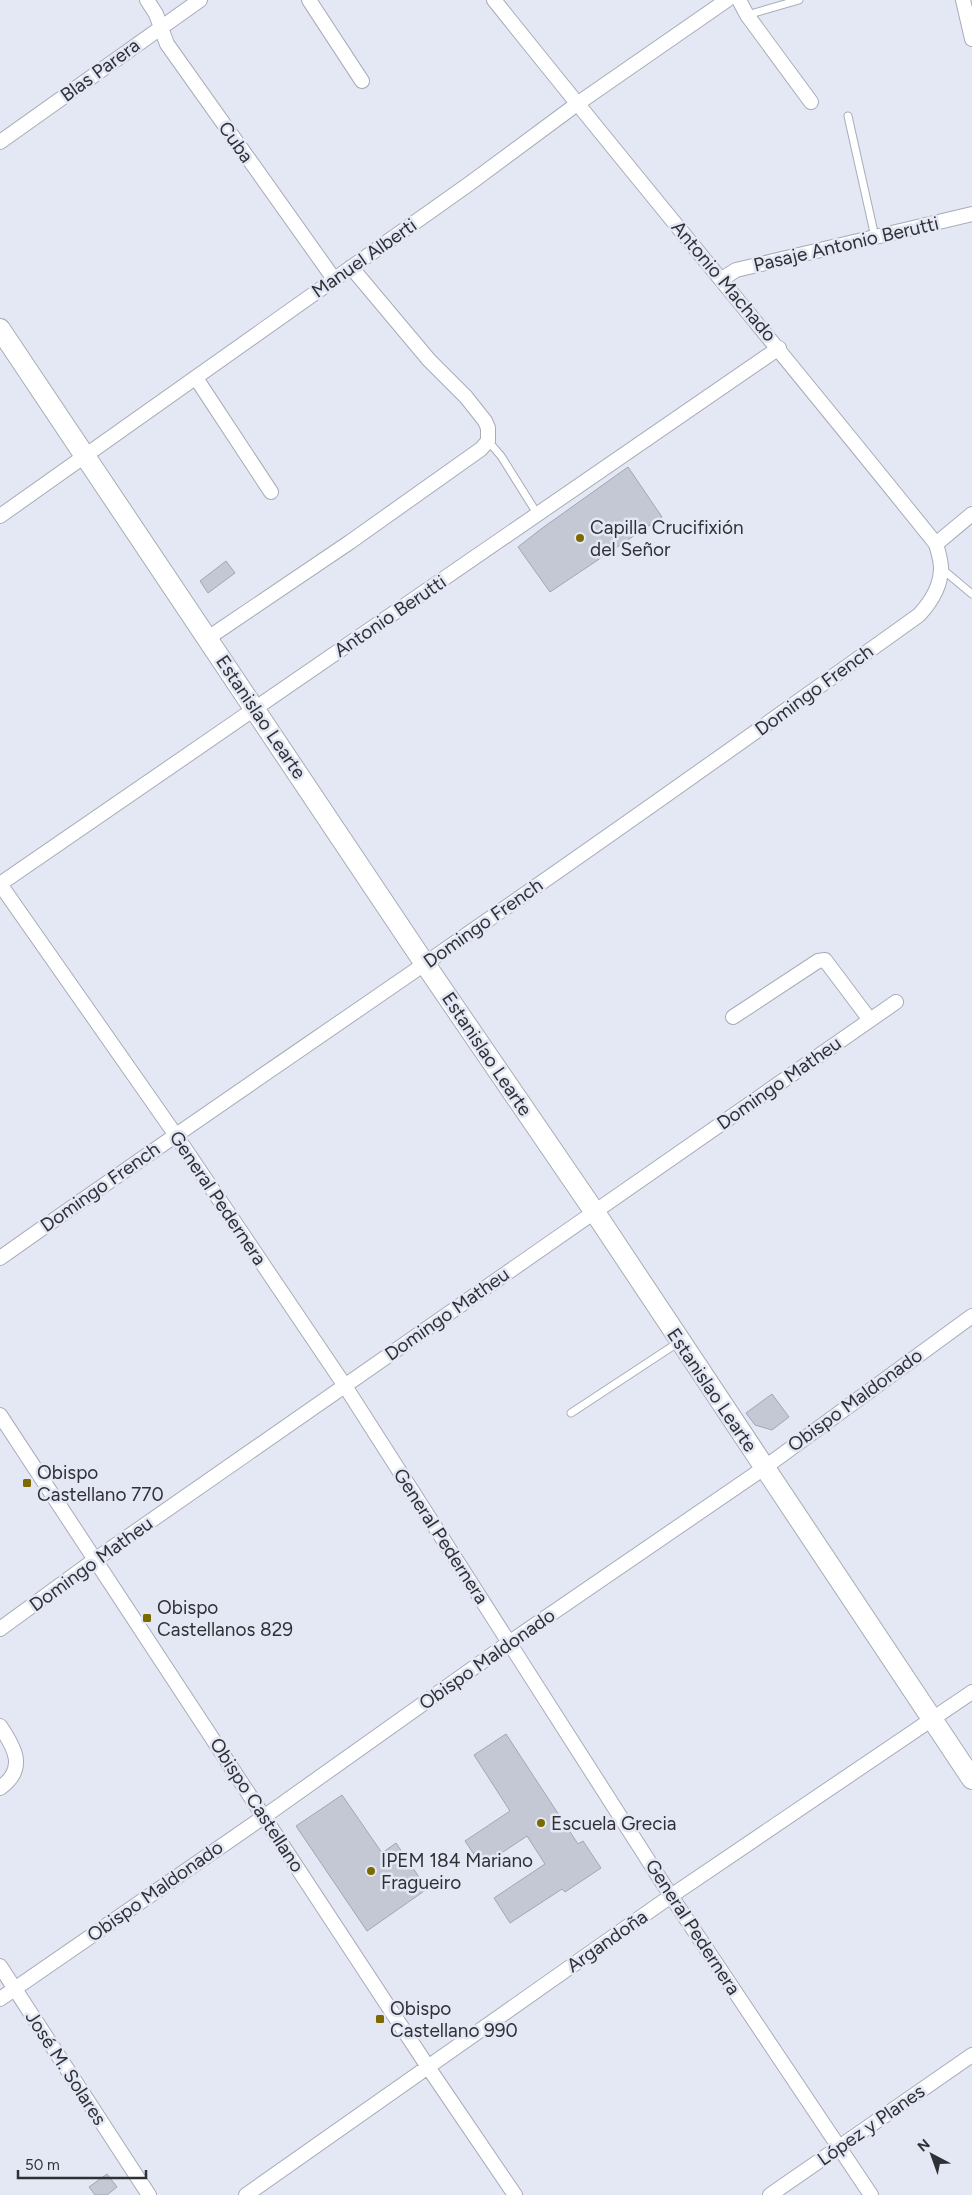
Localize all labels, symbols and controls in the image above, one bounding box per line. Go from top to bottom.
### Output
street label: Blas Parera [56,34,144,106]
street label: Cuba [214,117,258,167]
street label: Pasaje Antonio Berutti [751,211,941,277]
street label: Manuel Alberti [307,213,421,303]
street label: Antonio Machado [667,216,781,346]
place label: Capilla Crucifixión del Señor [590,516,744,561]
marker: Capilla Crucifixión del Señor [574,532,586,544]
street label: Antonio Berutti [330,570,450,662]
street label: Domingo French [750,639,878,741]
street label: Estanislao Learte [211,651,311,783]
street label: Domingo French [419,873,547,973]
street label: Estanislao Learte [437,988,537,1120]
street label: Domingo Matheu [712,1032,846,1134]
street label: General Pedernera [165,1126,271,1270]
street label: Domingo French [36,1137,164,1237]
street label: Domingo Matheu [380,1263,514,1365]
street label: Estanislao Learte [662,1324,762,1456]
street label: Obispo Maldonado [783,1343,927,1457]
place label: Obispo Castellano 770 [37,1461,164,1506]
street label: General Pedernera [389,1464,493,1608]
marker: Obispo Castellano 770 [21,1477,33,1489]
street label: Domingo Matheu [25,1512,157,1616]
place label: Obispo Castellanos 829 [157,1596,293,1641]
street label: Obispo Maldonado [415,1604,559,1714]
marker: Obispo Castellanos 829 [141,1612,153,1624]
street label: Obispo Castellano [205,1734,309,1876]
place label: Escuela Grecia [551,1812,677,1835]
marker: Escuela Grecia [535,1817,547,1829]
street label: Obispo Maldonado [83,1836,227,1946]
place label: IPEM 184 Mariano Fragueiro [381,1849,533,1894]
street label: General Pedernera [641,1855,745,1999]
marker: IPEM 184 Mariano Fragueiro [365,1865,377,1877]
street label: Argandoña [562,1905,652,1977]
place label: Obispo Castellano 990 [390,1997,518,2042]
street label: José M. Solares [20,2007,112,2130]
marker: Obispo Castellano 990 [374,2013,386,2025]
street label: López y Planes [813,2079,929,2171]
north arrow [907,2130,957,2180]
text: N [914,2136,933,2156]
scale bar [18,2148,145,2180]
text: 50 m [25,2156,60,2174]

